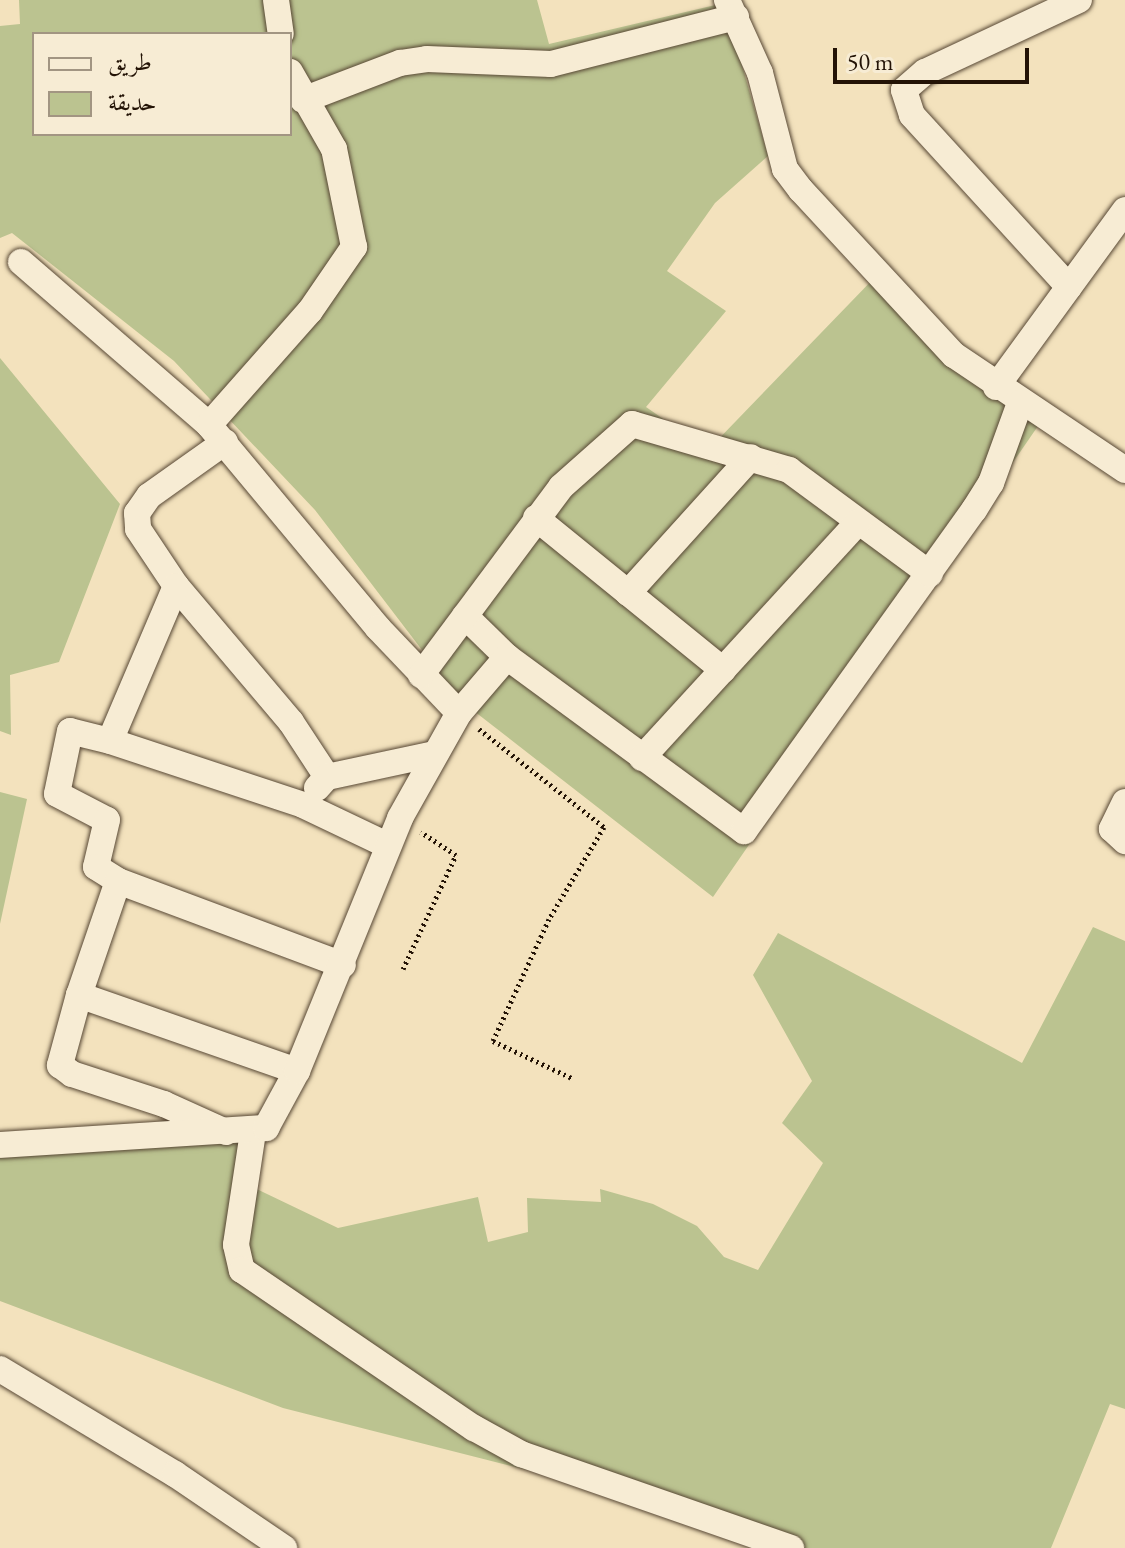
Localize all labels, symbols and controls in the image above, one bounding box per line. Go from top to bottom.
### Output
legend [32,32,292,136]
scale bar [837,32,1033,82]
text: طريق [108,46,152,77]
text: 50 m [847,46,894,77]
text: حديقة [108,86,157,117]

